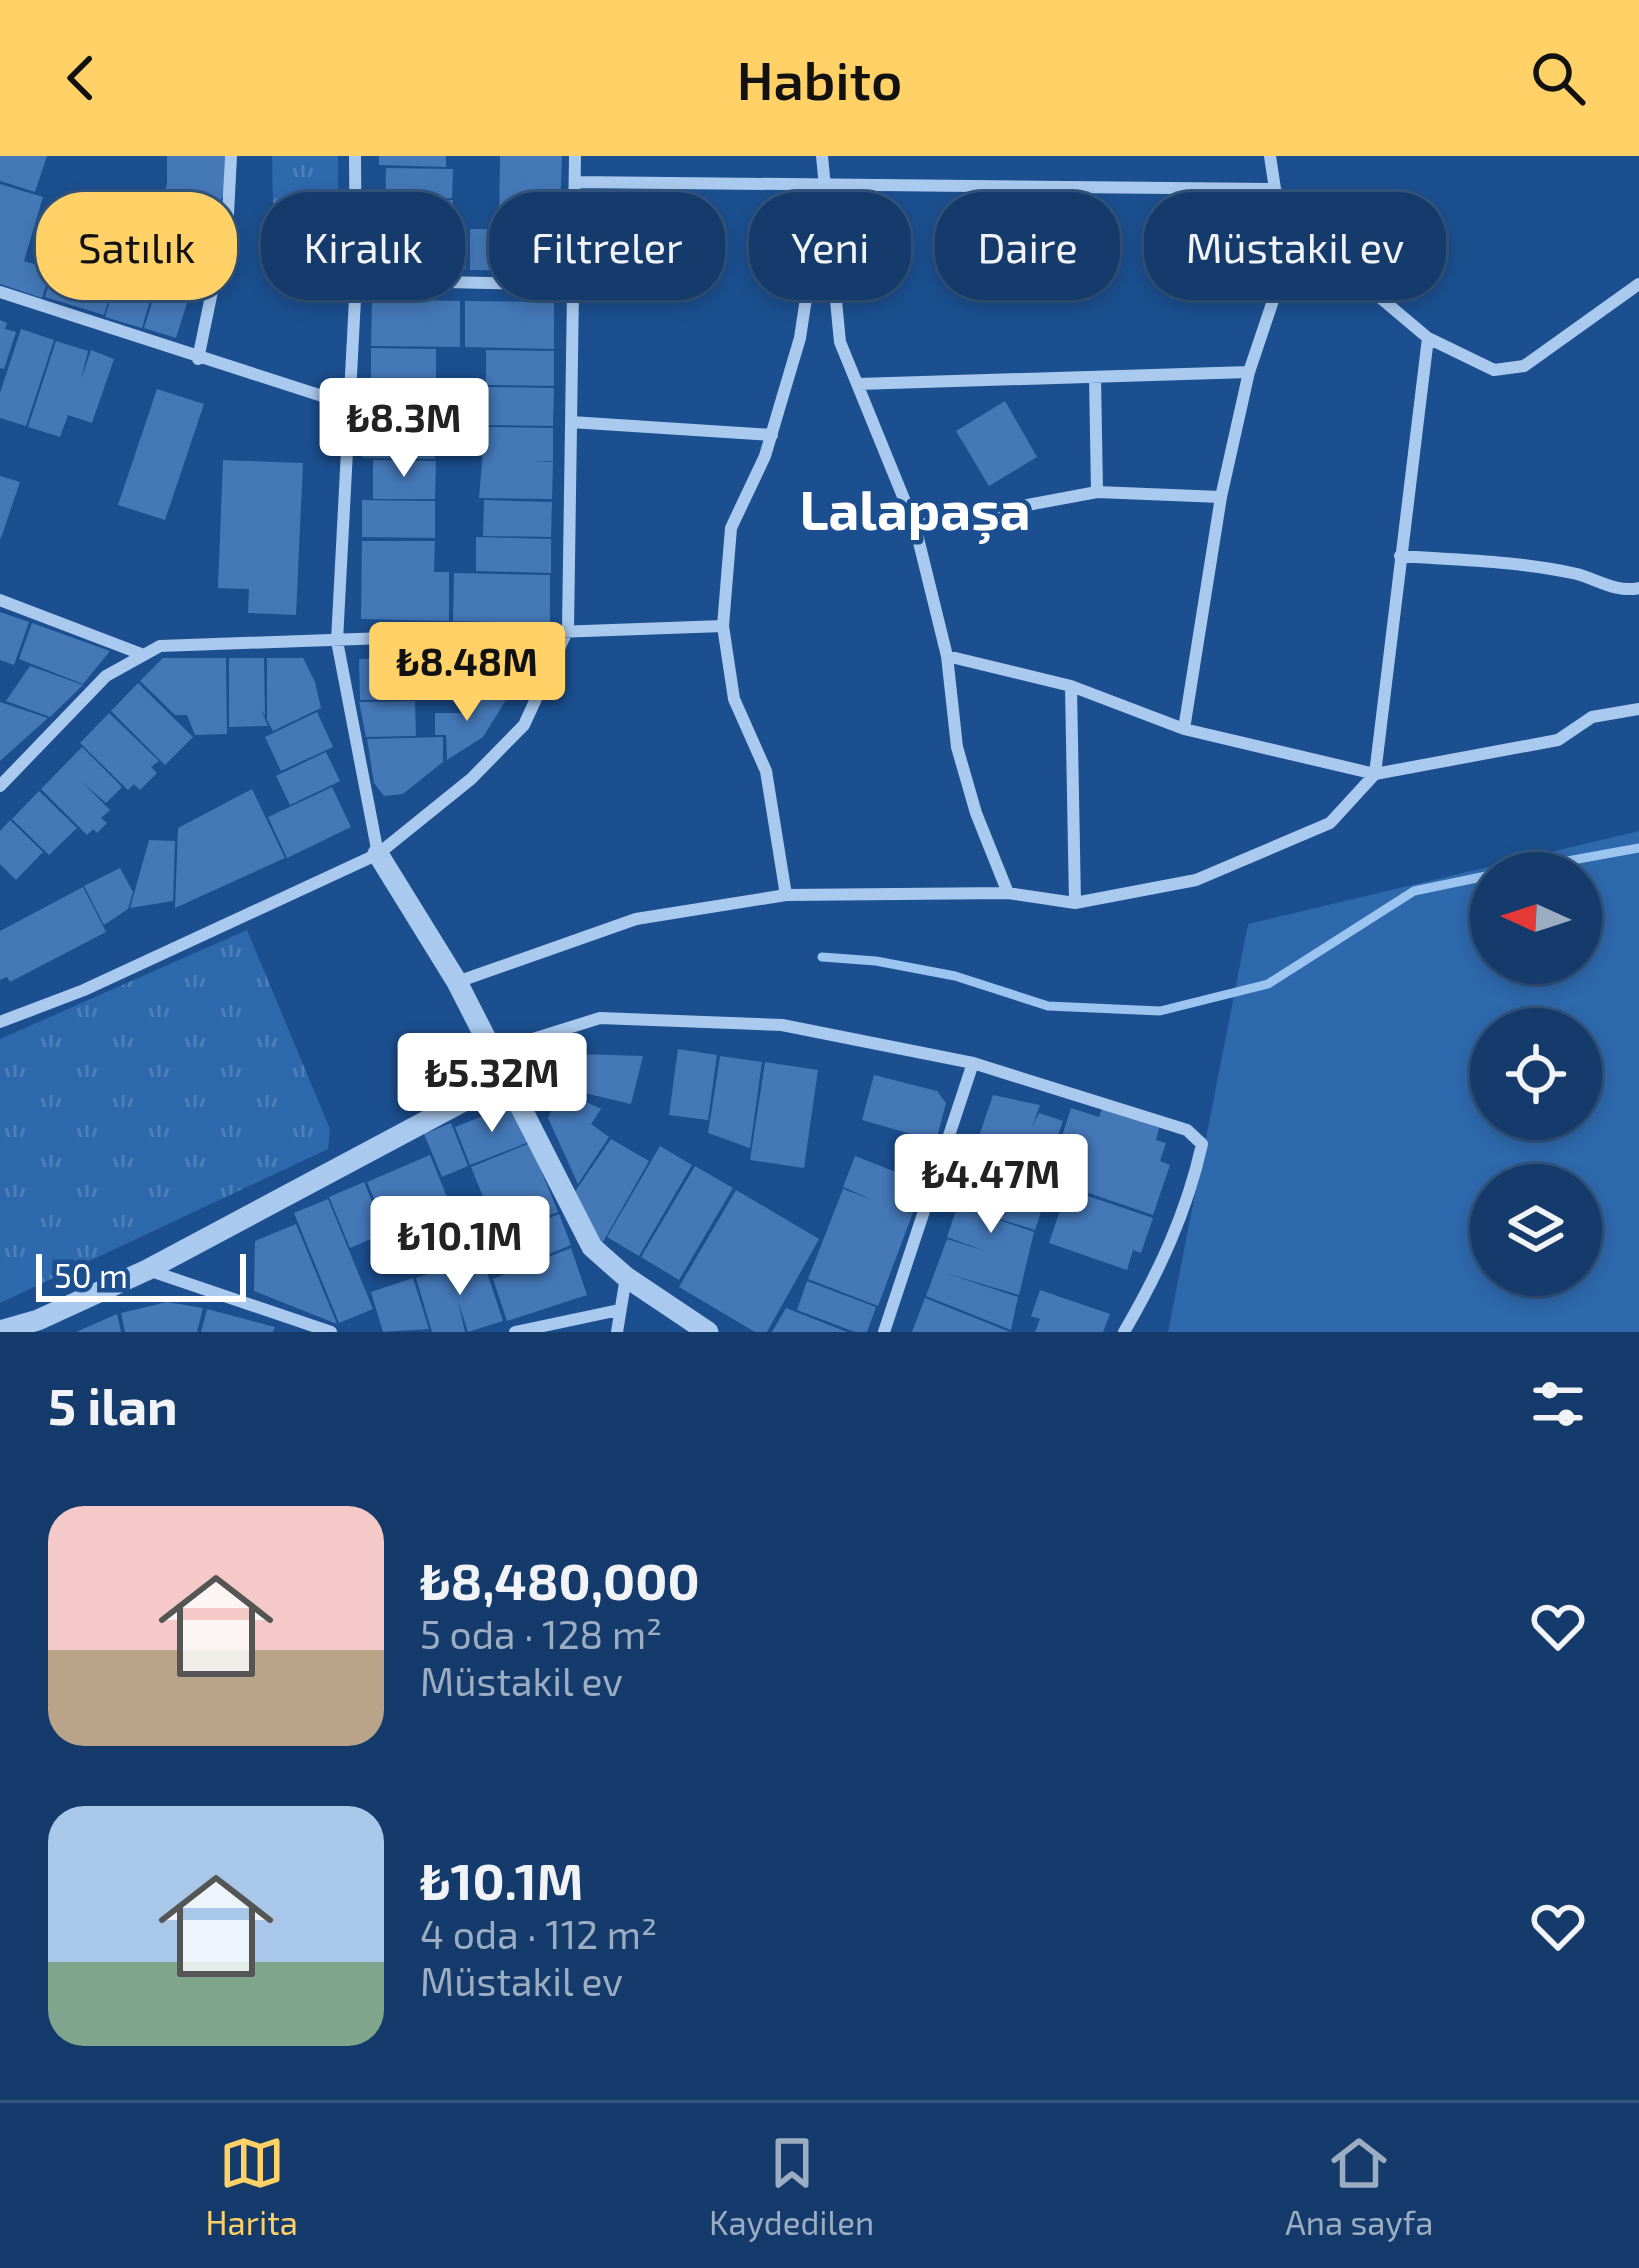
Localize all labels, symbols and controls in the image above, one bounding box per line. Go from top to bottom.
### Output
icon: back [48,45,114,111]
icon: search [1525,45,1591,111]
text: Habito [737,46,902,111]
chip: Satılık [36,192,237,300]
chip: Kiralık [261,192,465,300]
chip: Filtreler [489,192,725,300]
chip: Yeni [749,192,911,300]
chip: Daire [935,192,1120,300]
chip: Müstakil ev [1144,192,1446,300]
pin: ₺8.3M [320,378,488,480]
text: ₺8.3M [347,393,461,440]
district label: Lalapaşa [800,476,1030,545]
pin: ₺8.48M [369,622,565,724]
text: ₺8.48M [396,637,538,684]
north arrow [1470,852,1602,984]
map controls [1470,852,1602,1296]
button: locate [1470,1008,1602,1140]
pin: ₺5.32M [394,1033,590,1135]
text: ₺5.32M [425,1048,559,1095]
pin: ₺4.47M [893,1134,1089,1236]
text: ₺4.47M [922,1149,1060,1196]
button: layers [1470,1164,1602,1296]
pin: ₺10.1M [362,1196,558,1298]
text: ₺10.1M [397,1211,523,1258]
scale bar [36,1248,246,1301]
text: 50 m [54,1255,128,1295]
icon: filters [1525,1371,1591,1437]
text: 5 ilan [48,1374,178,1435]
text: ₺8,480,000 [420,1549,700,1610]
icon: home [144,1554,288,1698]
icon: heart [1525,1593,1591,1659]
text: 5 oda · 128 m² [420,1610,662,1657]
text: Müstakil ev [420,1657,623,1704]
text: ₺10.1M [420,1849,584,1910]
icon: home [144,1854,288,1998]
icon: heart [1525,1893,1591,1959]
text: 4 oda · 112 m² [420,1910,657,1957]
text: Müstakil ev [420,1957,623,2004]
tab: Harita [206,2130,298,2242]
tab: Kaydedilen [709,2130,874,2242]
tab: Ana sayfa [1285,2130,1433,2242]

